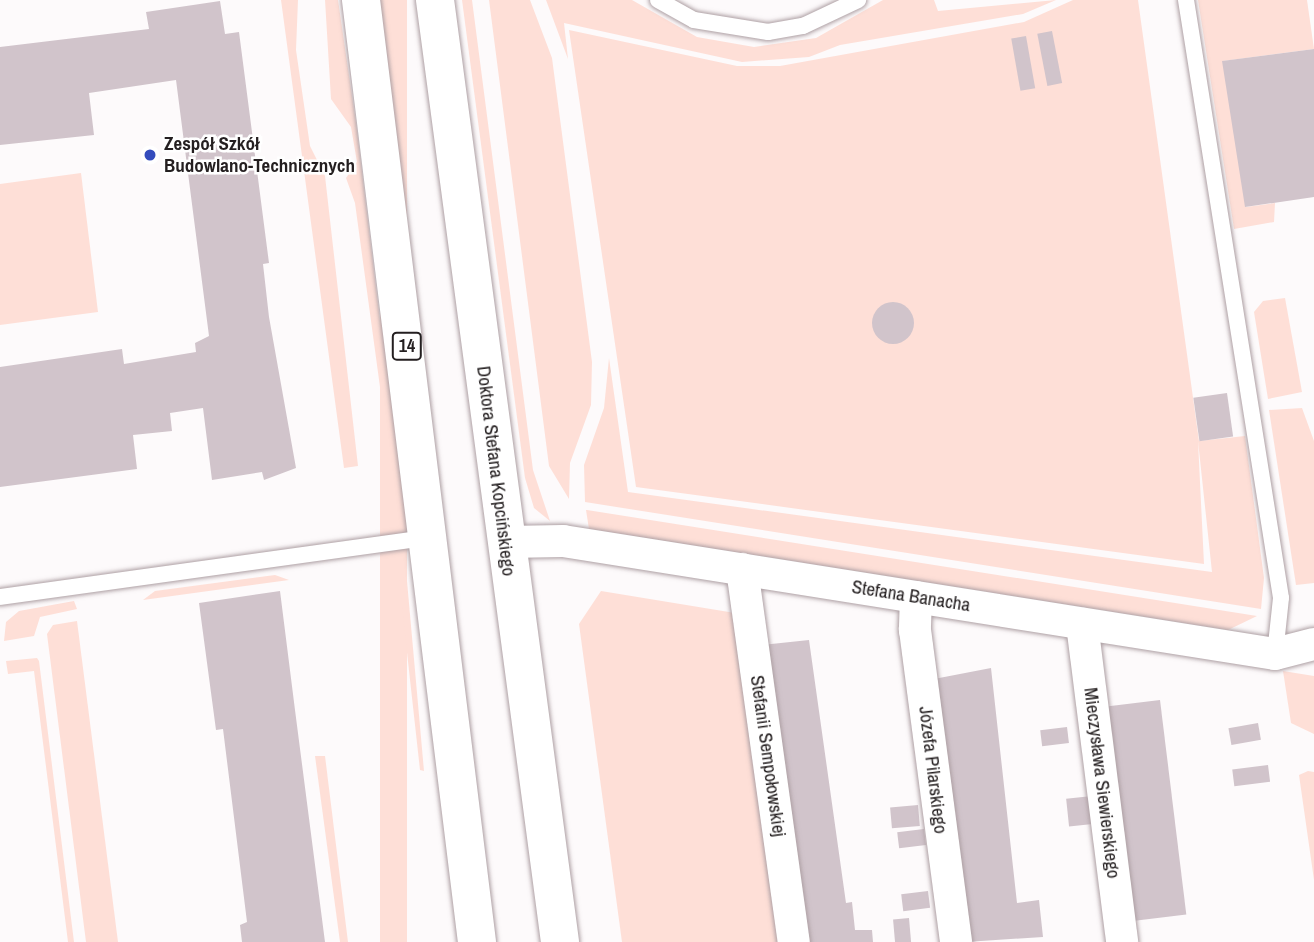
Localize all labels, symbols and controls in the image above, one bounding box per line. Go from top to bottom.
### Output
place label: Zespół Szkół Budowlano-Technicznych [164,133,355,177]
marker: Zespół Szkół Budowlano-Technicznych [142,147,158,163]
road number: 14 [391,332,423,360]
street label: Doktora Stefana Kopcińskiego [472,365,520,577]
street label: Stefana Banacha [850,575,972,617]
street label: Stefanii Sempołowskiej [745,674,791,838]
street label: Mieczysława Siewierskiego [1079,686,1125,880]
street label: Józefa Pilarskiego [914,705,952,835]

